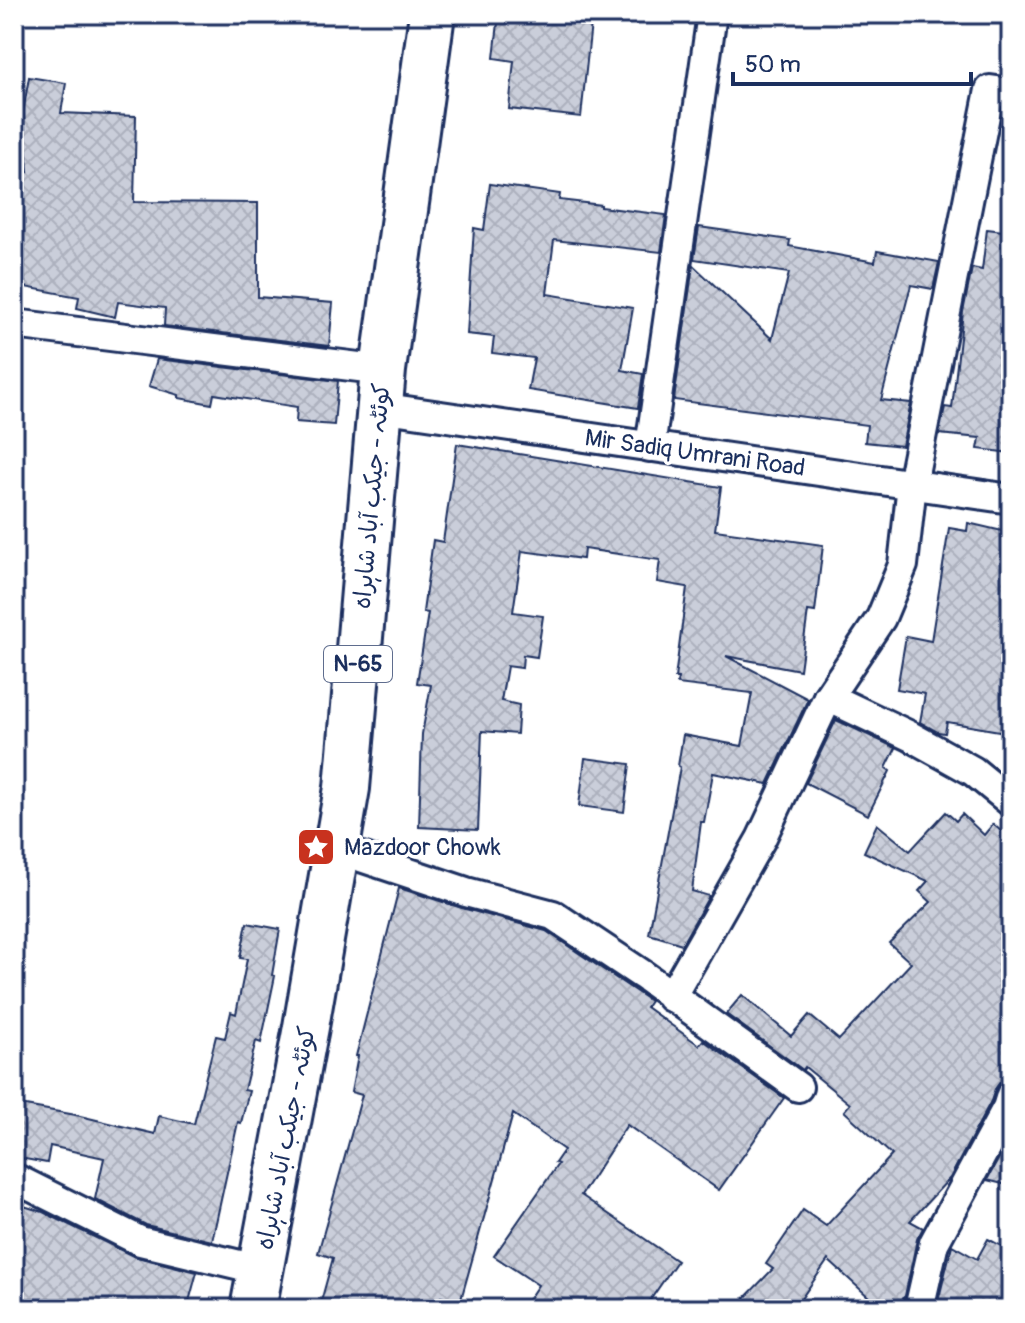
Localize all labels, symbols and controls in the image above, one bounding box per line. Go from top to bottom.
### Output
scale bar [733,36,971,86]
text: 50 m [745,50,801,79]
street label: کوئٹہ - جیکب آباد شاہراہ [348,382,399,610]
street label: Mir Sadiq Umrani Road [583,423,807,483]
road number: N-65 [324,646,392,682]
place icon: Mazdoor Chowk [295,826,337,868]
place label: Mazdoor Chowk [344,833,501,862]
street label: کوئٹہ - جیکب آباد شاہراہ [250,1024,325,1253]

